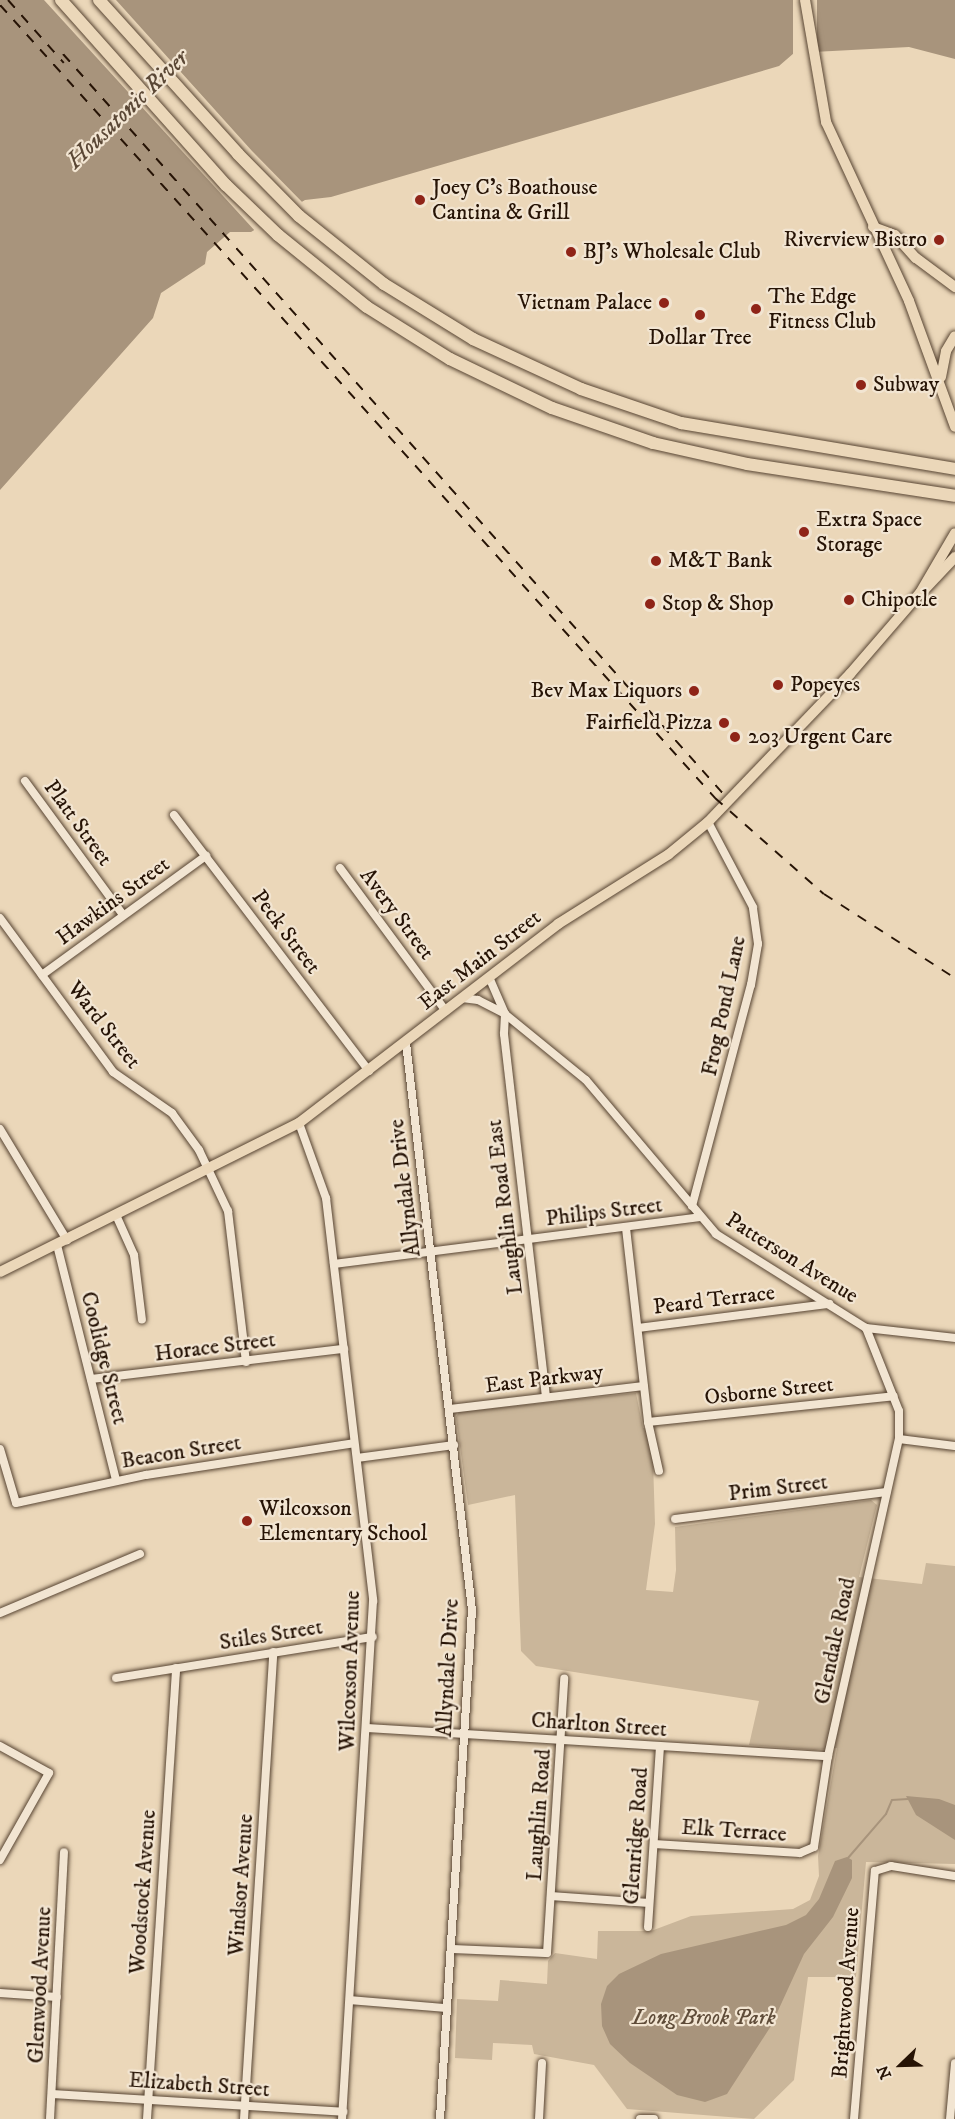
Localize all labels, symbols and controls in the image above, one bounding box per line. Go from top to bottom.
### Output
water label: Housatonic River [61,44,195,176]
place label: Joey C's Boathouse Cantina & Grill [432,174,598,226]
marker: Joey C's Boathouse Cantina & Grill [413,193,427,207]
place label: Riverview Bistro [783,227,927,253]
marker: Riverview Bistro [932,233,946,247]
place label: BJ's Wholesale Club [583,239,761,265]
marker: BJ's Wholesale Club [564,245,578,259]
place label: The Edge Fitness Club [768,283,876,334]
place label: Vietnam Palace [518,290,652,316]
marker: Vietnam Palace [657,296,671,310]
marker: The Edge Fitness Club [749,302,763,316]
marker: Dollar Tree [693,308,707,322]
place label: Dollar Tree [648,325,752,351]
place label: Subway [873,372,939,398]
marker: Subway [854,378,868,392]
place label: Extra Space Storage [816,506,922,558]
marker: Extra Space Storage [797,525,811,539]
place label: M&T Bank [668,548,772,574]
marker: M&T Bank [649,554,663,568]
place label: Chipotle [861,587,937,613]
place label: Stop & Shop [662,591,773,617]
marker: Chipotle [842,593,856,607]
marker: Stop & Shop [643,597,657,611]
place label: Popeyes [790,672,860,698]
place label: Bev Max Liquors [530,678,682,704]
marker: Popeyes [771,678,785,692]
marker: Bev Max Liquors [687,684,701,698]
place label: Fairfield Pizza [585,710,712,736]
marker: Fairfield Pizza [717,716,731,730]
place label: 203 Urgent Care [748,724,892,750]
marker: 203 Urgent Care [726,728,744,746]
street label: Platt Street [38,775,118,871]
street label: Hawkins Street [51,851,175,951]
street label: Avery Street [354,863,440,965]
street label: Peck Street [246,885,326,979]
street label: East Main Street [414,904,546,1016]
street label: Frog Pond Lane [696,933,752,1079]
street label: Ward Street [62,976,146,1074]
street label: Allyndale Drive [383,1118,427,1258]
street label: Laughlin Road East [481,1118,529,1296]
street label: Philips Street [544,1192,664,1232]
street label: Patterson Avenue [721,1207,863,1309]
street label: Peard Terrace [652,1279,776,1321]
street label: Coolidge Street [75,1289,133,1427]
street label: Horace Street [153,1326,277,1368]
street label: East Parkway [483,1359,605,1399]
street label: Osborne Street [703,1371,835,1411]
street label: Beacon Street [119,1430,243,1474]
street label: Prim Street [727,1469,829,1507]
place label: Wilcoxson Elementary School [259,1495,427,1546]
marker: Wilcoxson Elementary School [240,1514,254,1528]
street label: Glendale Road [809,1575,861,1707]
street label: Wilcoxson Avenue [334,1590,366,1752]
street label: Allyndale Drive [431,1598,465,1738]
street label: Stiles Street [218,1614,324,1656]
street label: Charlton Street [530,1707,668,1743]
street label: Laughlin Road [521,1748,557,1882]
street label: Glenridge Road [618,1767,654,1905]
street label: Woodstock Avenue [124,1809,162,1975]
street label: Windsor Avenue [223,1813,259,1957]
street label: Elk Terrace [680,1814,788,1848]
street label: Glenwood Avenue [23,1906,57,2064]
street label: Brightwood Avenue [827,1907,865,2079]
park label: Long Brook Park [632,2005,776,2031]
north arrow [871,2035,931,2095]
text: N [873,2062,896,2082]
street label: Elizabeth Street [128,2067,270,2103]

